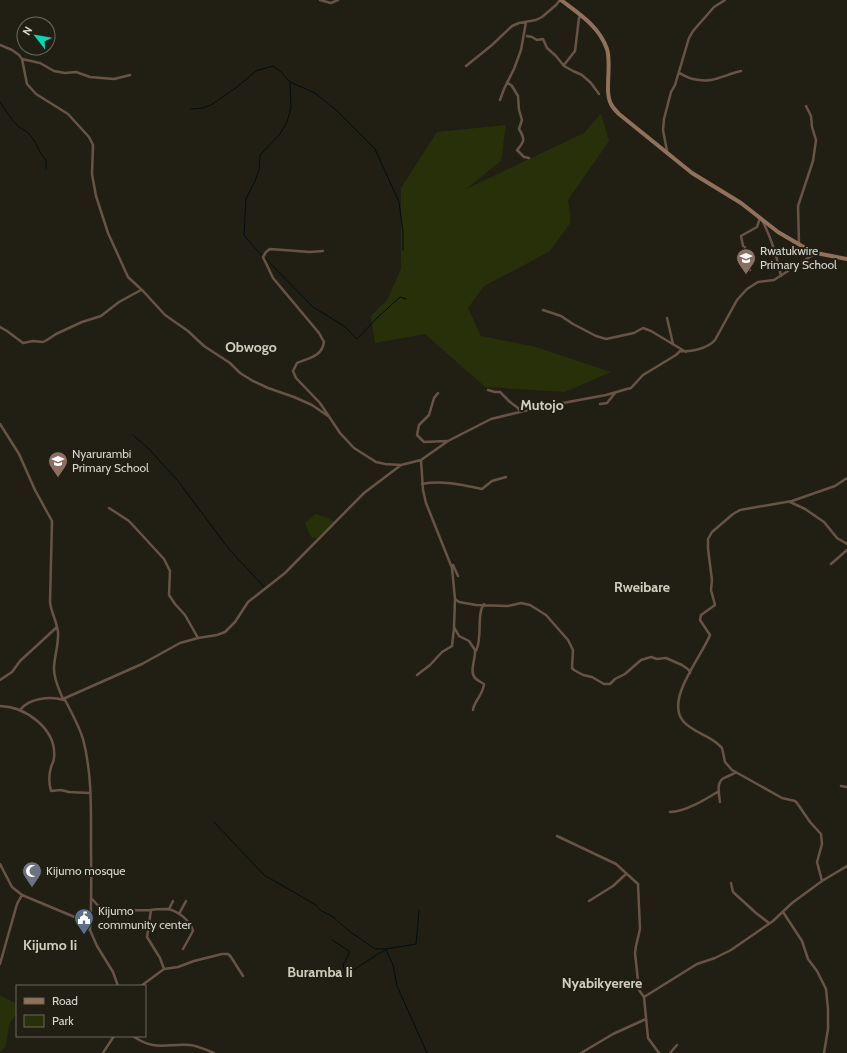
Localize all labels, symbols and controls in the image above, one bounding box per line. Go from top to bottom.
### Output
north arrow [16,16,56,56]
text: N [19,24,35,38]
place label: Rwatukwire Primary School [760,243,837,272]
school or university icon: Rwatukwire Primary School [735,247,757,275]
district label: Obwogo [225,338,277,356]
district label: Mutojo [520,396,564,414]
place label: Nyarurambi Primary School [72,446,149,475]
school or university icon: Nyarurambi Primary School [47,450,69,478]
district label: Rweibare [614,578,670,596]
mosque icon: Kijumo mosque [21,860,43,888]
place label: Kijumo mosque [46,863,126,878]
place label: Kijumo community center [98,903,192,932]
public building icon: Kijumo community center [73,907,95,935]
district label: Kijumo Ii [23,936,77,954]
district label: Buramba Ii [287,963,353,981]
district label: Nyabikyerere [562,974,642,992]
legend [16,985,146,1037]
text: Road [52,993,78,1008]
text: Park [52,1013,74,1028]

